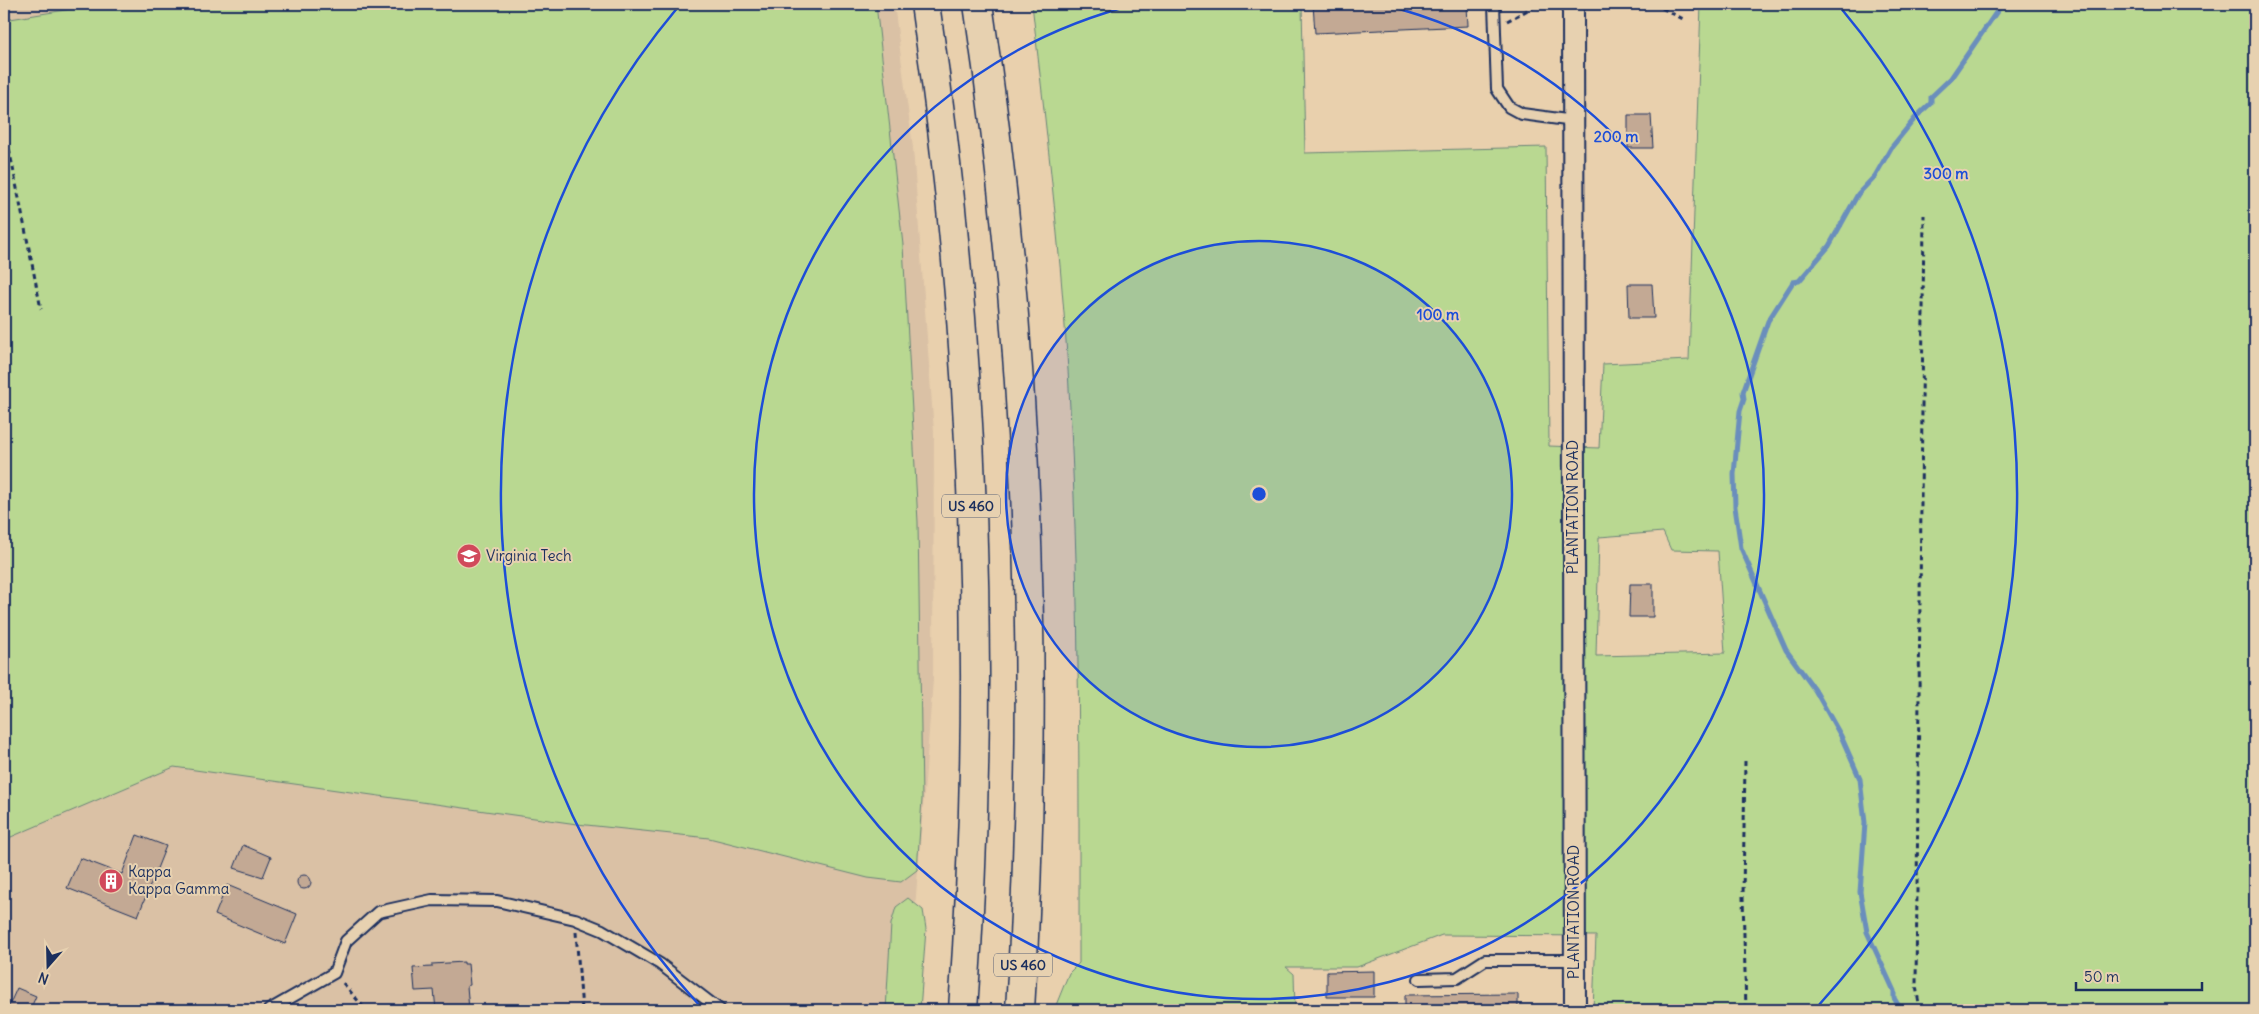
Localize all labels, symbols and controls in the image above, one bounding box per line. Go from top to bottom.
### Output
text: 200 m [1594,127,1638,146]
text: 300 m [1924,164,1969,183]
text: 100 m [1417,305,1459,324]
street label: PLANTATION ROAD [1563,440,1582,574]
centre of rings [1250,485,1268,503]
road number: US 460 [942,494,1000,518]
school or university icon: Virginia Tech [456,543,482,569]
place label: Virginia Tech [486,546,572,565]
street label: PLANTATION ROAD [1564,845,1583,979]
place label: Kappa Kappa Gamma [128,862,230,898]
building icon: Kappa Kappa Gamma [98,868,124,894]
north arrow [22,942,72,992]
road number: US 460 [994,954,1052,976]
scale bar [2076,959,2203,991]
text: 50 m [2084,967,2119,986]
text: N [36,968,51,988]

